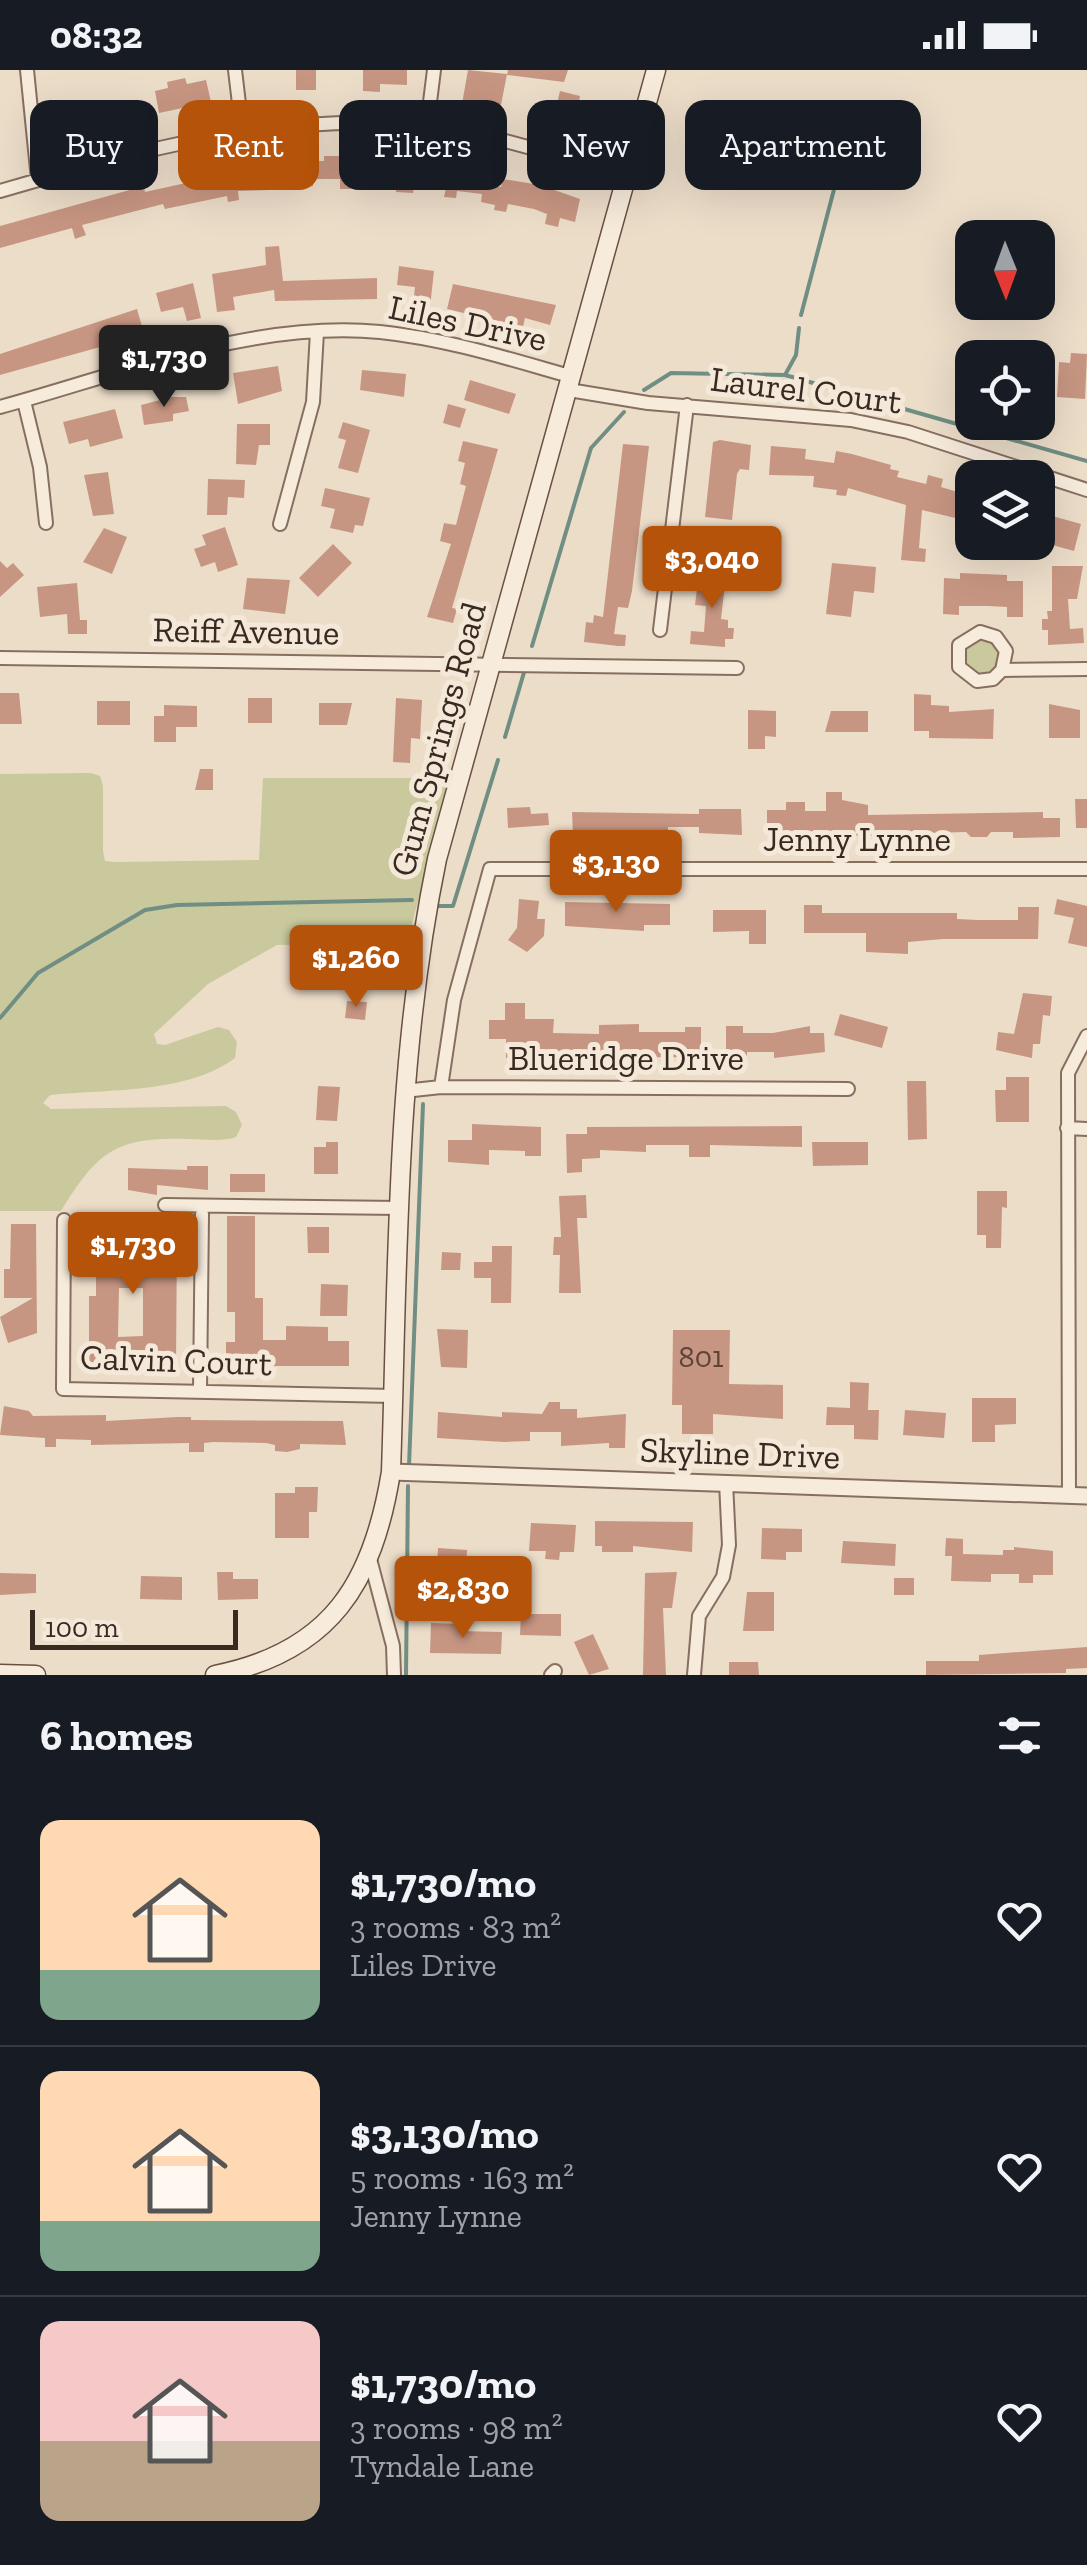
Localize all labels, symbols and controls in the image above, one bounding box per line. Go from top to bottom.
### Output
text: 08:32 [50,12,142,58]
chip: Buy [30,100,158,190]
chip: Rent [178,100,319,190]
chip: Filters [339,100,507,190]
chip: New [527,100,665,190]
chip: Apartment [685,100,921,190]
north arrow [955,220,1055,320]
map controls [955,220,1055,560]
street label: Liles Drive [385,286,551,360]
pin: $1,730 [83,325,245,410]
text: $1,730 [121,338,207,376]
button: locate [955,340,1055,440]
street label: Laurel Court [708,357,904,423]
button: layers [955,460,1055,560]
pin: $3,040 [631,526,793,611]
text: $3,040 [665,539,759,577]
street label: Gum Springs Road [381,597,495,881]
street label: Reiff Avenue [152,608,340,654]
street label: Jenny Lynne [763,818,951,860]
pin: $3,130 [535,830,697,915]
text: $3,130 [572,843,660,881]
pin: $1,260 [275,925,437,1010]
text: $1,260 [312,938,400,976]
street label: Blueridge Drive [508,1037,744,1079]
pin: $1,730 [52,1212,214,1297]
text: $1,730 [90,1225,176,1263]
street label: Calvin Court [79,1336,273,1384]
house number: 801 [679,1339,723,1375]
street label: Skyline Drive [639,1429,841,1477]
pin: $2,830 [382,1556,544,1641]
text: $2,830 [417,1569,509,1607]
scale bar [30,1605,238,1650]
text: 100 m [45,1611,119,1644]
icon: filters [992,1708,1047,1763]
text: 6 homes [40,1710,193,1761]
text: $1,730/mo [350,1857,536,1908]
icon: home [120,1860,240,1980]
icon: heart [992,1893,1047,1948]
text: 3 rooms · 83 m² [350,1908,561,1946]
text: Liles Drive [350,1946,497,1984]
text: $3,130/mo [350,2108,539,2159]
icon: home [120,2111,240,2231]
icon: heart [992,2144,1047,2199]
text: 5 rooms · 163 m² [350,2159,574,2197]
text: Jenny Lynne [350,2197,522,2235]
text: $1,730/mo [350,2358,536,2409]
icon: home [120,2361,240,2481]
icon: heart [992,2394,1047,2449]
text: 3 rooms · 98 m² [350,2409,563,2447]
text: Tyndale Lane [350,2447,534,2485]

